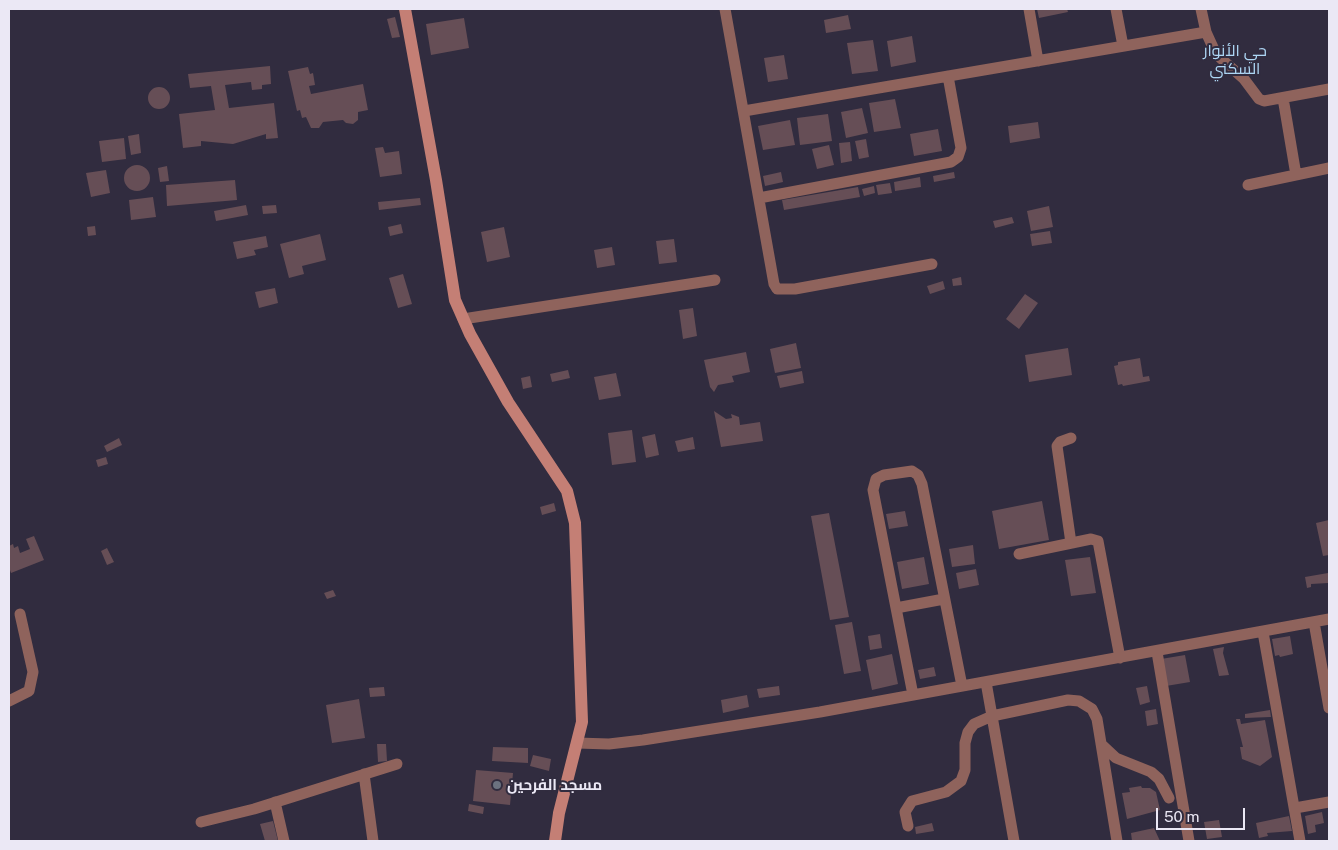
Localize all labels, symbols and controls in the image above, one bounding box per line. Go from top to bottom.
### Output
district label: حي الأنوار السكني [1203,41,1267,79]
place label: مسجد الفرحين [507,776,602,794]
marker: مسجد الفرحين [491,779,503,791]
scale bar [1158,798,1247,830]
text: 50 m [1164,808,1199,825]

